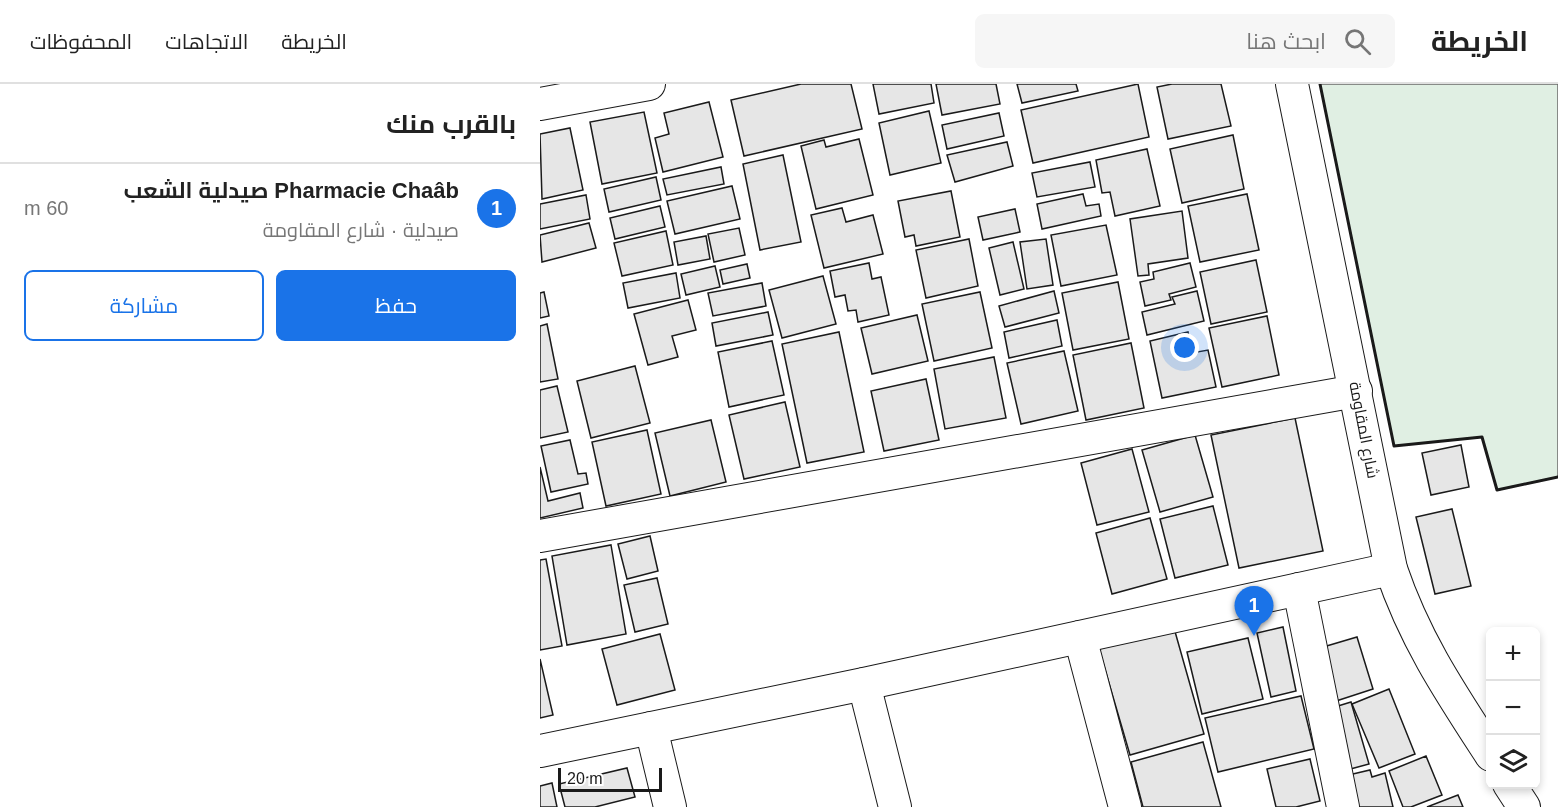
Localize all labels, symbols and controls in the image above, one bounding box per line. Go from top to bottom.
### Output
search box [975,14,1395,68]
icon: search [1341,25,1374,58]
text: الخريطة [1431,26,1528,57]
text: ابحث هنا [1246,29,1326,54]
text: المحفوظات [30,30,132,53]
text: الاتجاهات [165,30,248,53]
text: الخريطة [281,30,347,53]
text: بالقرب منك [386,109,516,139]
text: Pharmacie Chaâb صيدلية الشعب [124,178,459,203]
text: 60 m [24,197,68,219]
text: 1 [491,197,502,219]
text: صيدلية · شارع المقاومة [263,219,459,241]
button: مشاركة [24,270,264,341]
button: حفظ [276,270,516,341]
your location [1170,333,1199,362]
street label: شارع المقاومة [1343,380,1382,480]
pin: 1 [1234,586,1274,636]
map controls [1486,627,1540,789]
button: + [1486,627,1540,681]
button: − [1486,681,1540,735]
button: layers [1486,735,1540,789]
scale bar [558,765,662,792]
text: 20 m [567,770,603,787]

